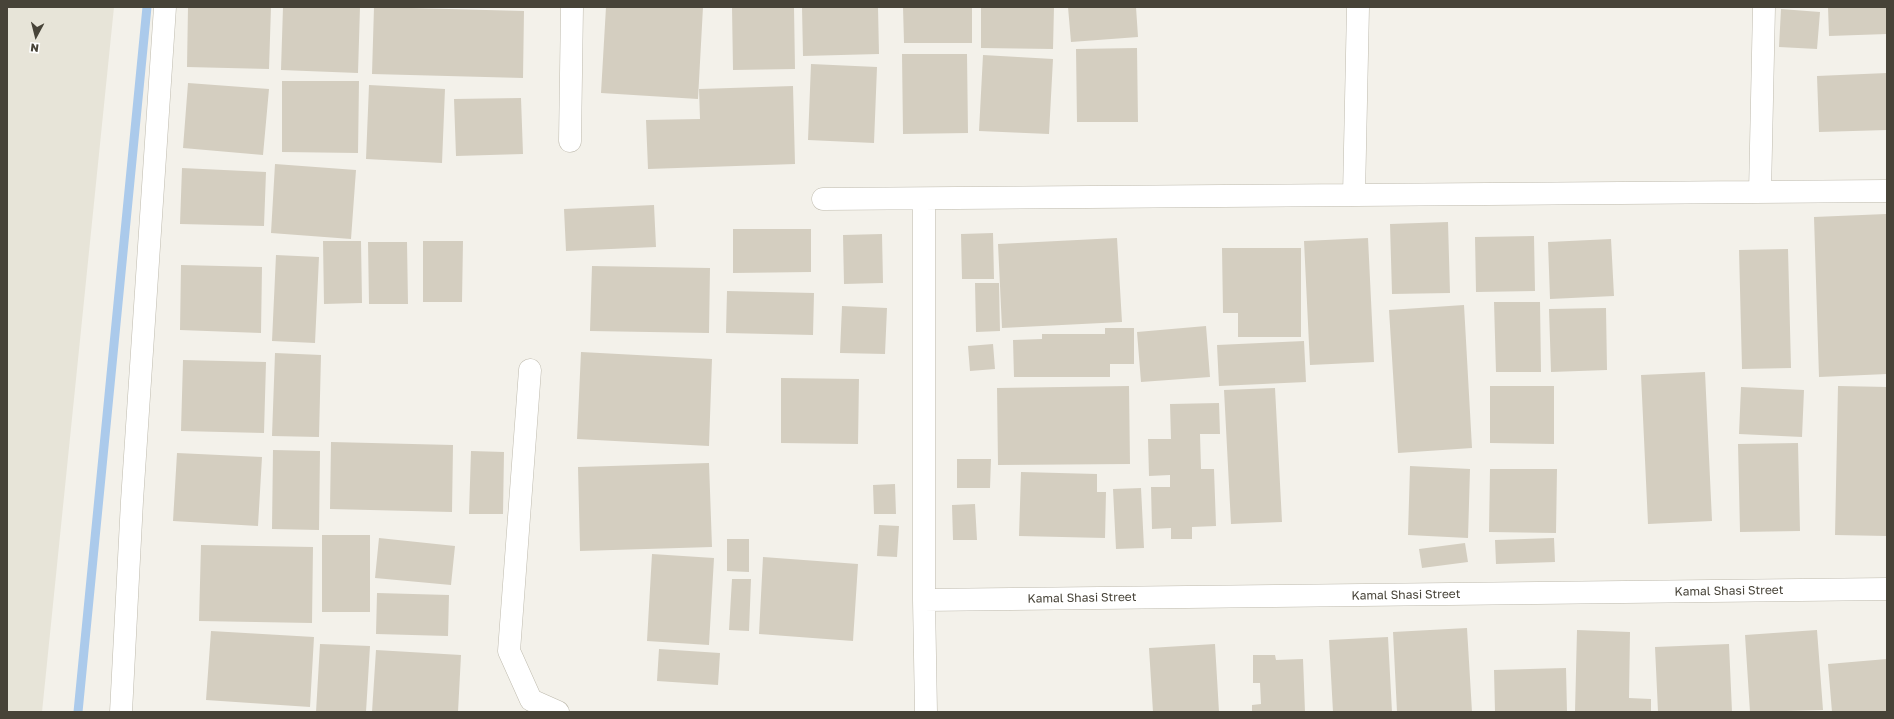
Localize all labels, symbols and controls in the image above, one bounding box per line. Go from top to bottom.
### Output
north arrow [16,16,56,56]
text: N [30,41,39,55]
street label: Kamal Shasi Street [1674,583,1784,599]
street label: Kamal Shasi Street [1351,587,1461,603]
street label: Kamal Shasi Street [1027,590,1137,606]

